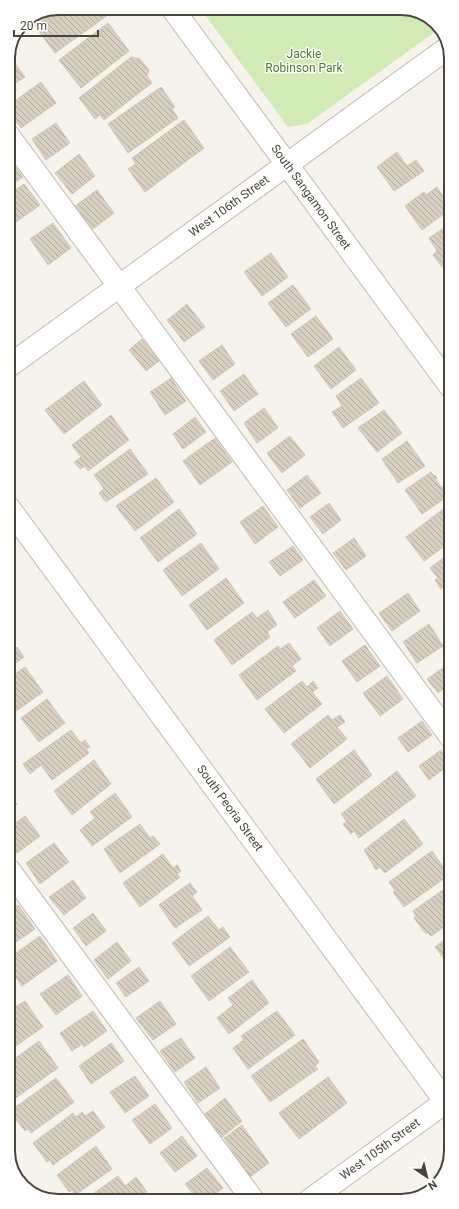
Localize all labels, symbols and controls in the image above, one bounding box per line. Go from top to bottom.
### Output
scale bar [14,12,98,38]
text: 20 m [20,19,47,33]
park label: Jackie Robinson Park [265,47,344,75]
street label: South Sangamon Street [268,142,354,252]
street label: West 106th Street [186,172,272,240]
street label: South Peoria Street [194,762,266,854]
street label: West 105th Street [337,1115,423,1183]
north arrow [407,1157,447,1197]
text: N [425,1177,439,1192]

